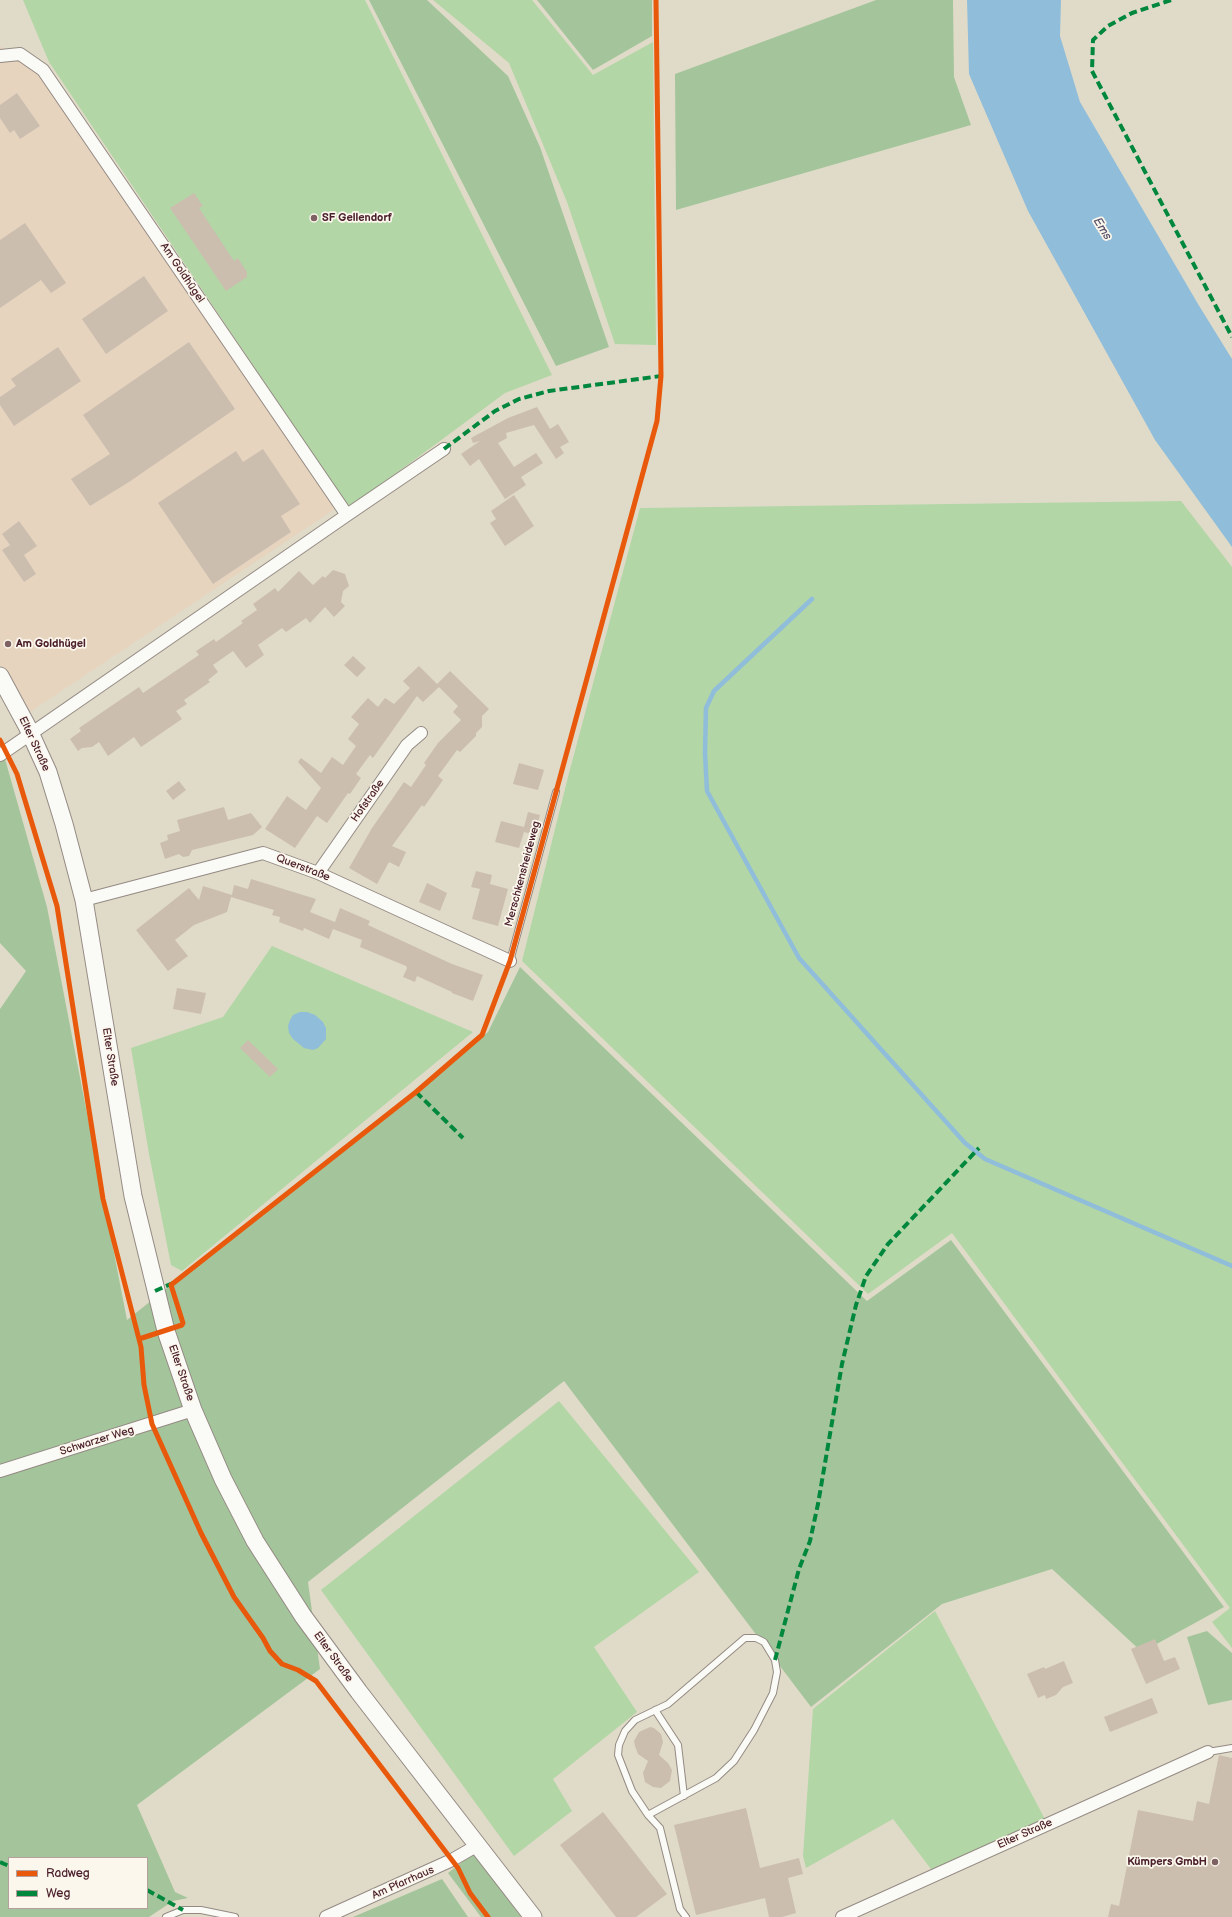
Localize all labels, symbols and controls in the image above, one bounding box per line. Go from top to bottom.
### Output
place label: SF Gellendorf [322,211,392,225]
marker: SF Gellendorf [309,213,319,223]
water label: Ems [1090,215,1114,243]
street label: Am Goldhügel [157,240,207,306]
place label: Am Goldhügel [16,637,86,651]
marker: Am Goldhügel [3,639,13,649]
street label: Elter Straße [16,715,52,773]
street label: Hofstraße [349,777,387,825]
street label: Merschkensheideweg [503,820,543,928]
street label: Querstraße [274,852,332,884]
street label: Elter Straße [99,1027,121,1087]
street label: Elter Straße [165,1343,197,1403]
street label: Schwarzer Weg [58,1423,136,1459]
street label: Elter Straße [310,1629,356,1685]
street label: Elter Straße [995,1816,1055,1852]
place label: Kümpers GmbH [1127,1855,1207,1869]
legend [8,1857,148,1909]
marker: Kümpers GmbH [1210,1857,1220,1867]
street label: Am Pfarrhaus [370,1863,436,1903]
text: Radweg [46,1866,90,1881]
text: Weg [46,1886,70,1901]

